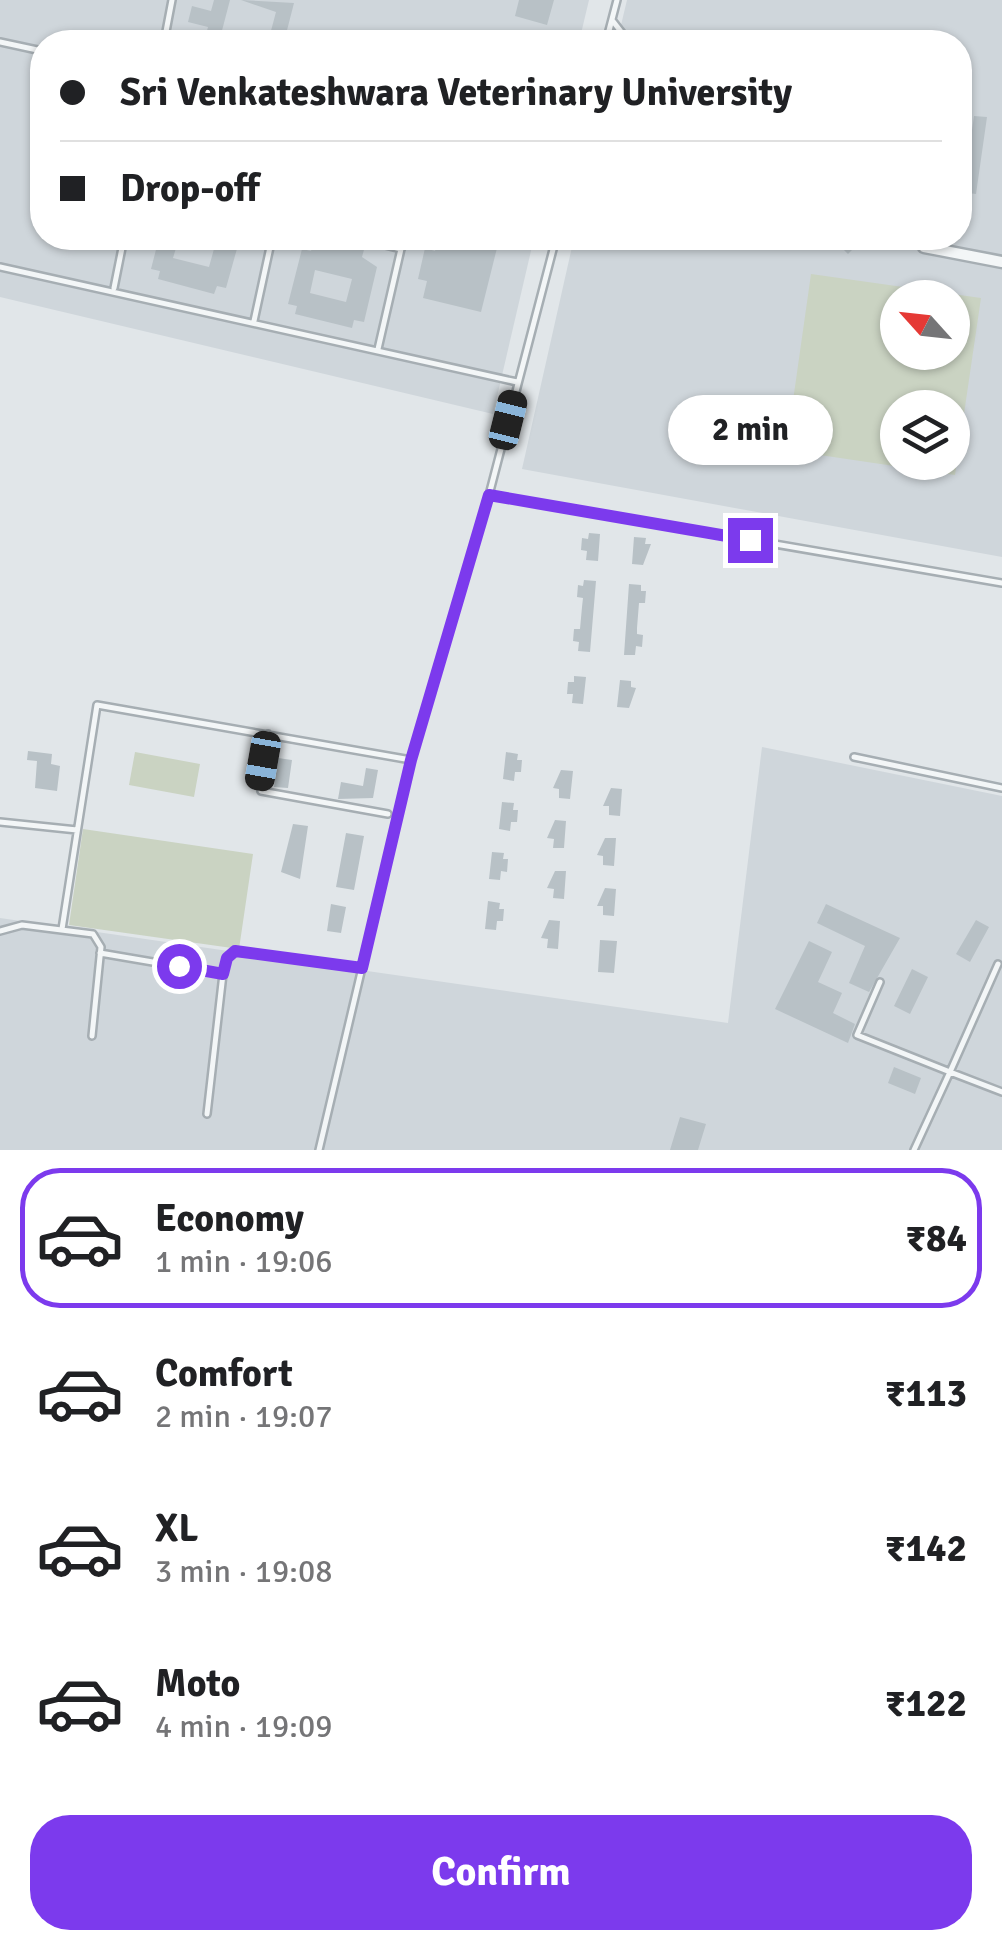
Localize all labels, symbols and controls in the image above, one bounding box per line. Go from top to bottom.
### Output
text: Sri Venkateshwara Veterinary University [120,69,792,116]
text: Drop-off [120,165,260,212]
north arrow [880,280,970,370]
map controls [880,280,970,480]
car [486,387,530,453]
button: layers [880,390,970,480]
callout: 2 min [668,395,832,465]
text: 2 min [712,410,789,449]
route end [728,518,773,563]
car [243,729,283,793]
route start [157,944,202,989]
icon: car [35,1193,125,1283]
text: Economy [155,1195,304,1242]
text: ₹84 [905,1215,967,1262]
text: 1 min · 19:06 [155,1242,333,1281]
icon: car [35,1348,125,1438]
text: Comfort [155,1350,293,1397]
text: ₹113 [885,1370,967,1417]
text: 2 min · 19:07 [155,1397,333,1436]
icon: car [35,1503,125,1593]
text: XL [155,1505,198,1552]
text: ₹142 [885,1525,967,1572]
text: 3 min · 19:08 [155,1552,333,1591]
icon: car [35,1658,125,1748]
text: Moto [155,1660,240,1707]
text: ₹122 [885,1680,967,1727]
text: 4 min · 19:09 [155,1707,333,1746]
button: Confirm [30,1815,972,1930]

